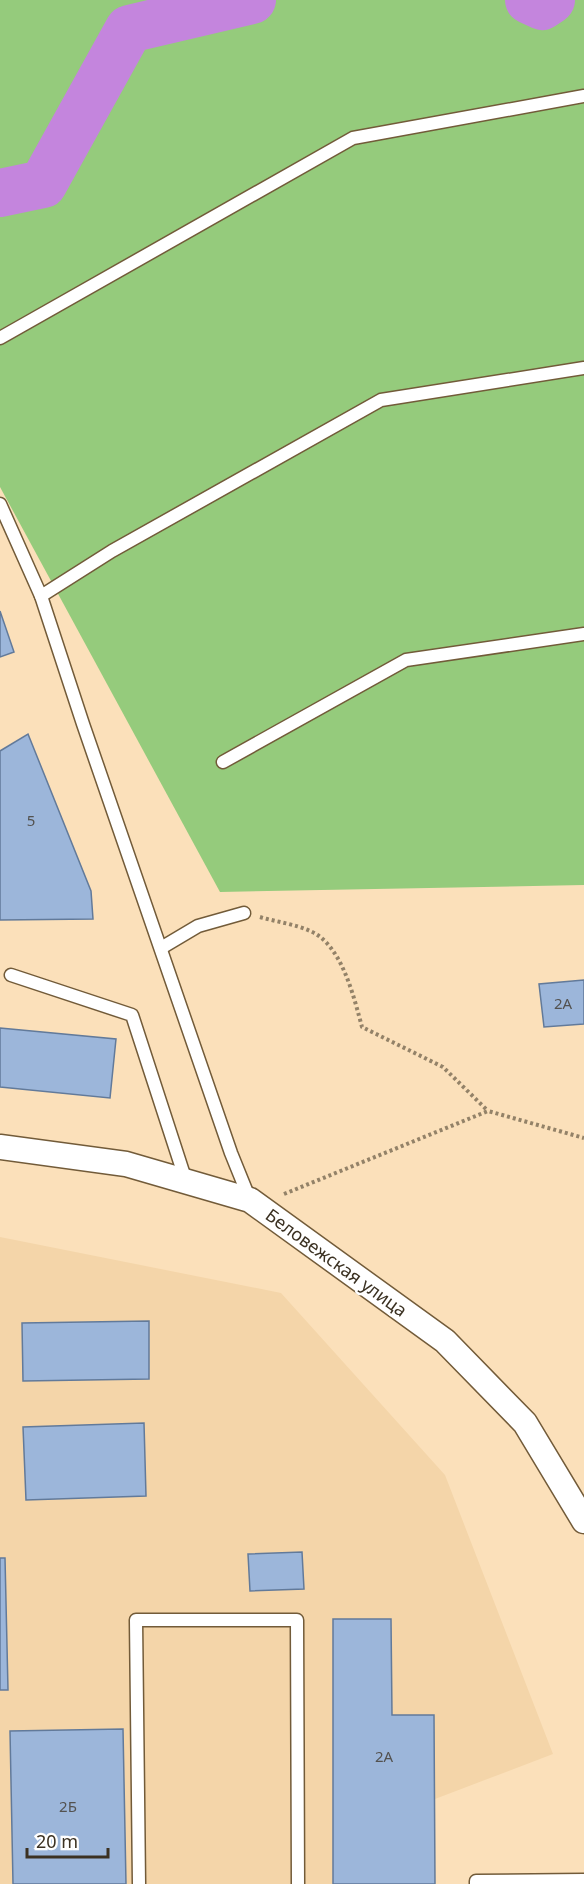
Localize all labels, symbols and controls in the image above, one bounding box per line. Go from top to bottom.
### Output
house number: 5 [27,810,35,830]
house number: 2А [554,993,573,1013]
street label: Беловежская улица [261,1203,412,1322]
house number: 2А [375,1746,394,1766]
house number: 2Б [59,1796,77,1816]
scale bar [27,1821,108,1859]
text: 20 m [36,1829,78,1853]

